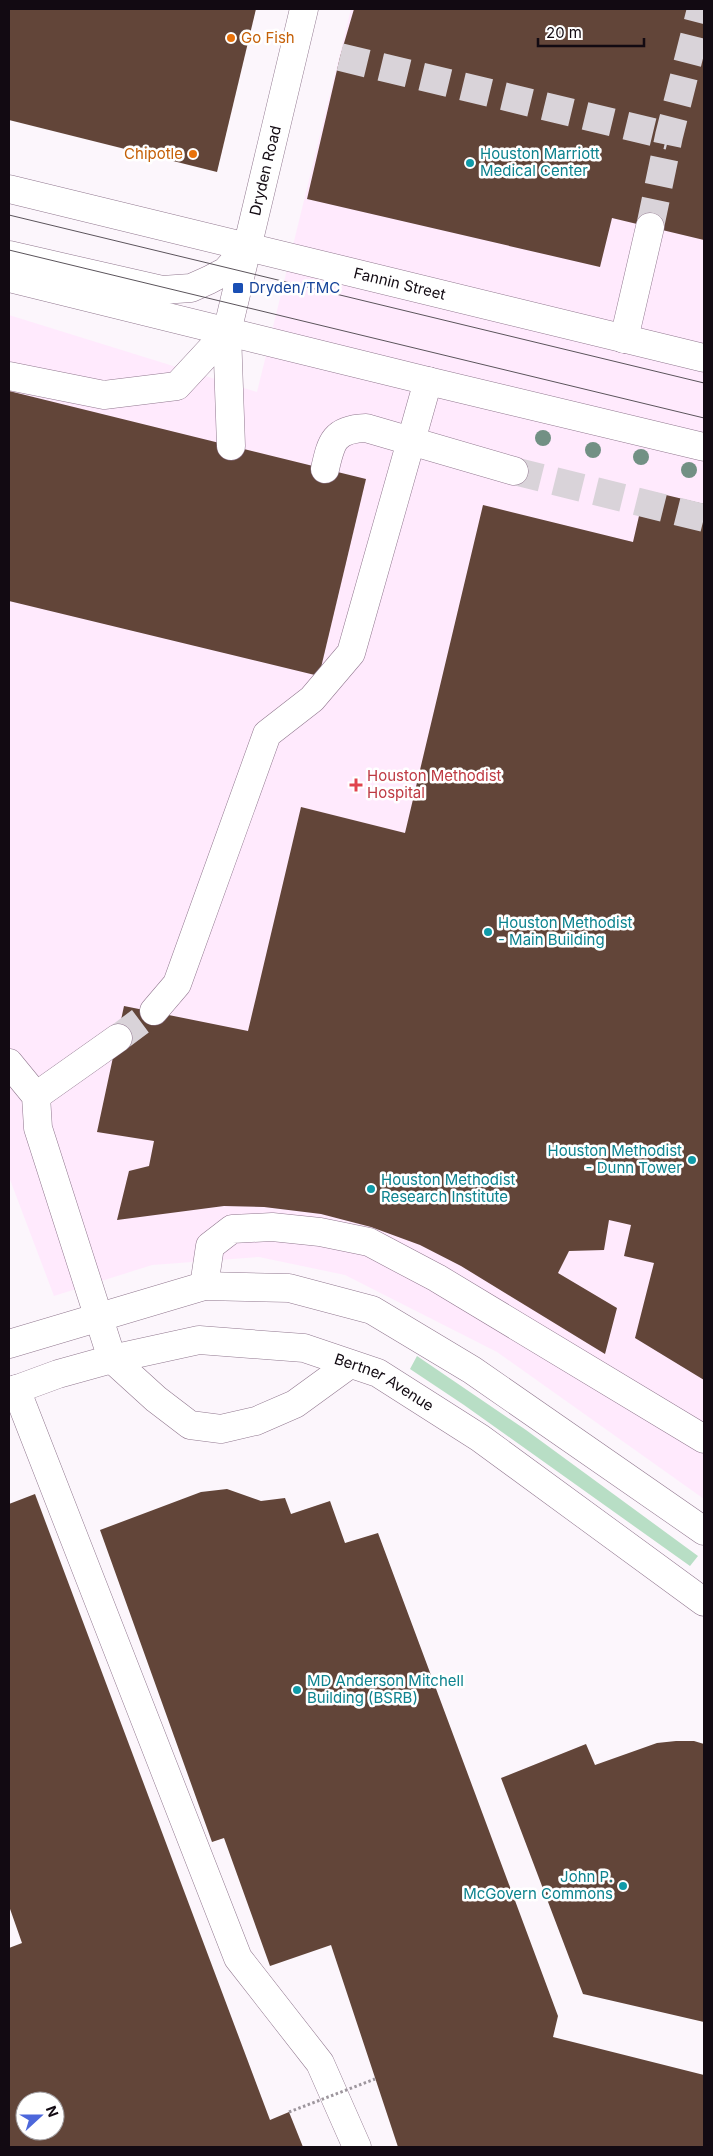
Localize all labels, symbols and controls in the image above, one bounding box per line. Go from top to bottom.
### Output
scale bar [538,15,644,47]
text: 20 m [546,23,582,42]
place label: Go Fish [241,28,295,47]
marker: Go Fish [225,32,237,44]
street label: Dryden Road [245,123,285,217]
place label: Chipotle [124,144,183,163]
place label: Houston Marriott Medical Center [480,144,600,180]
marker: Chipotle [187,148,199,160]
marker: Houston Marriott Medical Center [464,157,476,169]
street label: Fannin Street [352,263,448,304]
place label: Dryden/TMC [249,278,340,297]
marker: Dryden/TMC [231,281,245,295]
place label: Houston Methodist Hospital [367,766,502,802]
marker: Houston Methodist Hospital [349,778,363,792]
place label: Houston Methodist - Main Building [498,913,633,949]
marker: Houston Methodist - Main Building [482,926,494,938]
place label: Houston Methodist - Dunn Tower [548,1141,682,1177]
marker: Houston Methodist - Dunn Tower [686,1154,698,1166]
place label: Houston Methodist Research Institute [381,1170,516,1206]
marker: Houston Methodist Research Institute [365,1183,377,1195]
street label: Bertner Avenue [332,1349,437,1415]
place label: MD Anderson Mitchell Building (BSRB) [307,1671,464,1707]
marker: MD Anderson Mitchell Building (BSRB) [291,1684,303,1696]
place label: John P. McGovern Commons [463,1867,613,1903]
marker: John P. McGovern Commons [617,1880,629,1892]
north arrow [15,2091,65,2141]
text: N [43,2103,62,2119]

